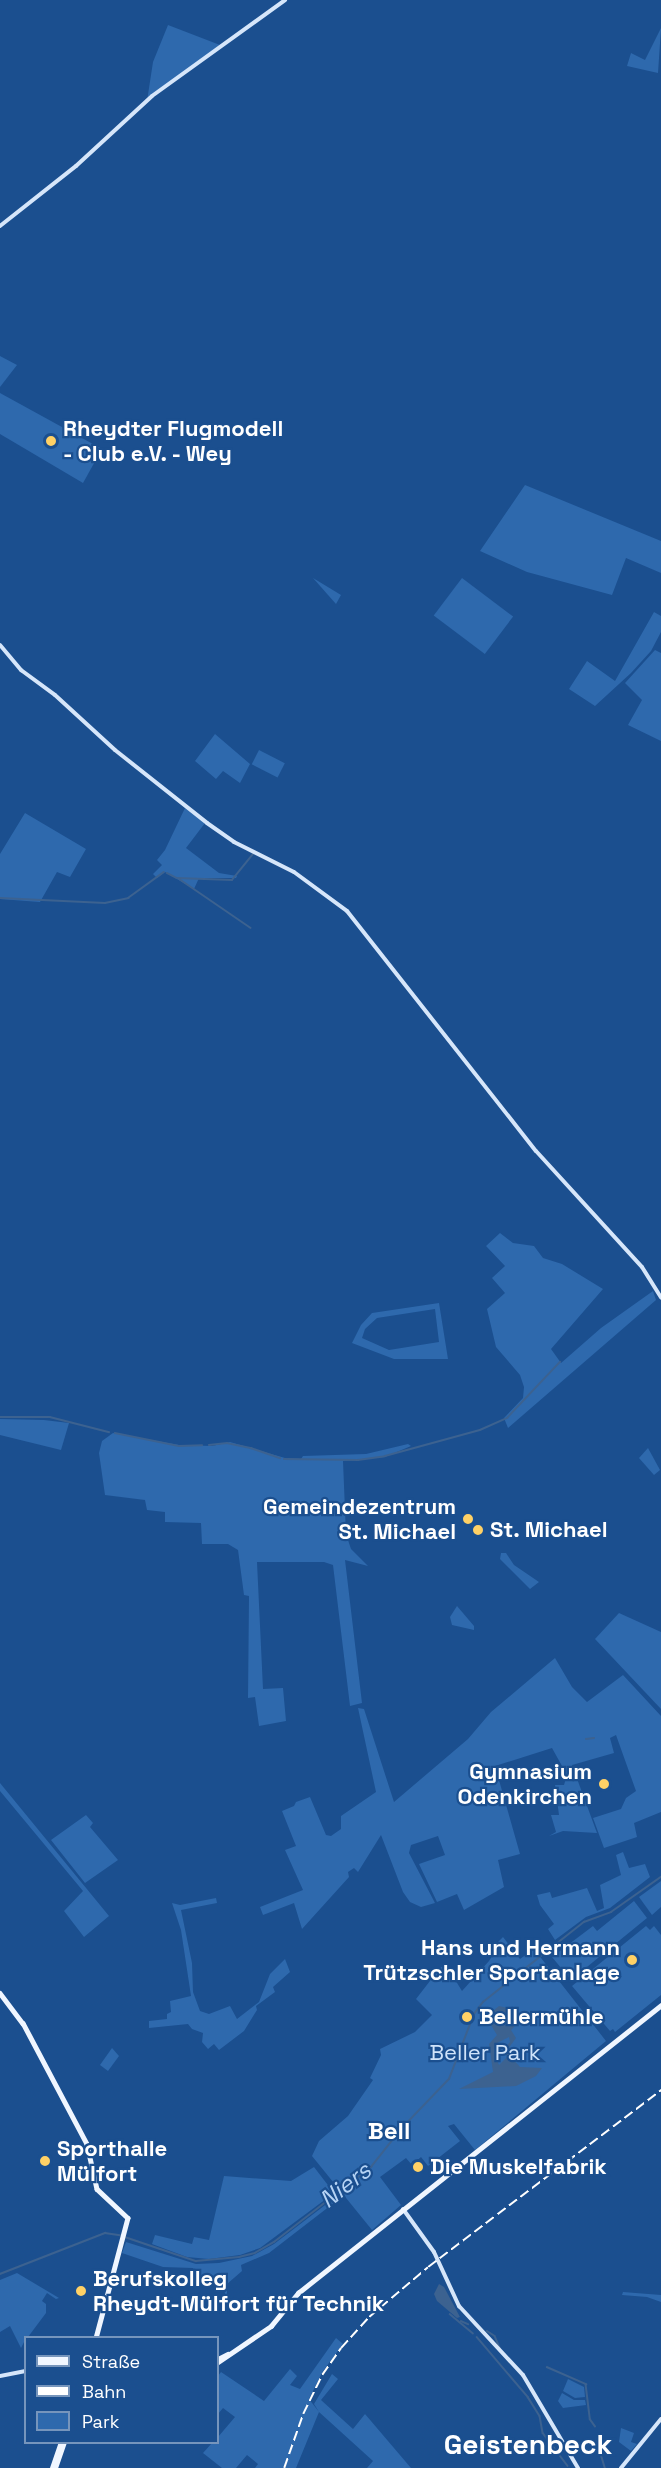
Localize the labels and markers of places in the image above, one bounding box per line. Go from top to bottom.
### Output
place label: Rheydter Flugmodell - Club e.V. - Wey [63,415,283,466]
marker: Rheydter Flugmodell - Club e.V. - Wey [44,434,58,448]
place label: Gemeindezentrum St. Michael [263,1493,456,1544]
marker: Gemeindezentrum St. Michael [461,1512,475,1526]
place label: St. Michael [490,1517,608,1543]
marker: St. Michael [471,1523,485,1537]
place label: Gymnasium Odenkirchen [458,1758,592,1810]
marker: Gymnasium Odenkirchen [597,1777,611,1791]
place label: Hans und Hermann Trützschler Sportanlage [363,1934,620,1986]
marker: Hans und Hermann Trützschler Sportanlage [625,1953,639,1967]
place label: Bellermühle [479,2004,604,2030]
marker: Bellermühle [460,2010,474,2024]
place label: Sporthalle Mülfort [57,2135,167,2186]
marker: Sporthalle Mülfort [38,2154,52,2168]
place label: Die Muskelfabrik [430,2154,607,2180]
marker: Die Muskelfabrik [411,2160,425,2174]
place label: Berufskolleg Rheydt-Mülfort für Technik [93,2265,385,2316]
marker: Berufskolleg Rheydt-Mülfort für Technik [74,2284,88,2298]

